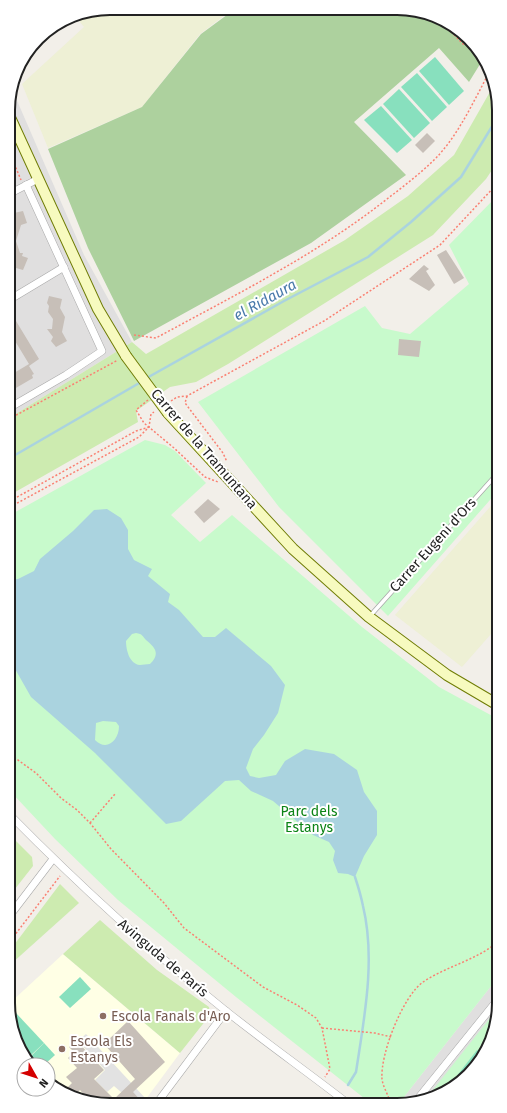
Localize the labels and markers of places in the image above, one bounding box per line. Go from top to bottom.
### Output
place label: Escola Fanals d'Aro [111,1008,231,1025]
marker: Escola Fanals d'Aro [98,1011,108,1021]
place label: Escola Els Estanys [70,1033,132,1066]
marker: Escola Els Estanys [57,1044,67,1054]

